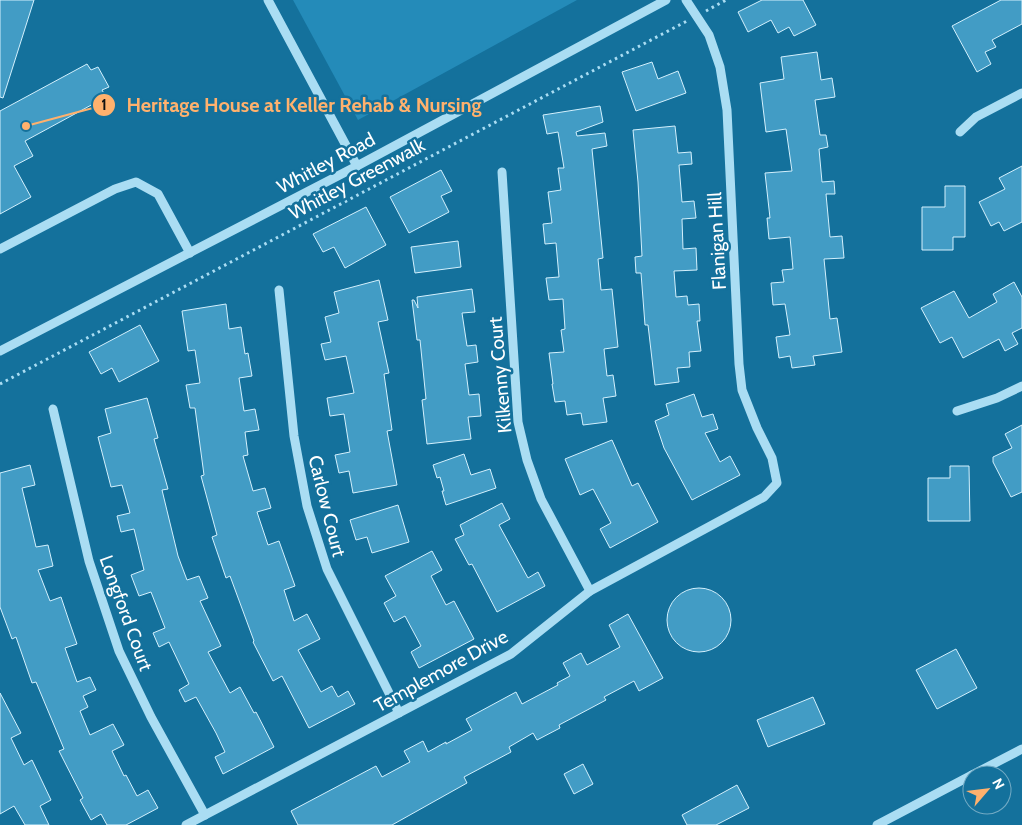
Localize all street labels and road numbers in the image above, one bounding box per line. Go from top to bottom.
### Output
street label: Whitley Road [273,128,379,198]
street label: Whitley Greenwalk [285,133,429,225]
street label: Flanigan Hill [703,191,731,290]
street label: Kilkenny Court [483,315,517,434]
street label: Carlow Court [303,453,351,560]
street label: Longford Court [94,552,158,674]
street label: Templemore Drive [370,625,512,717]

